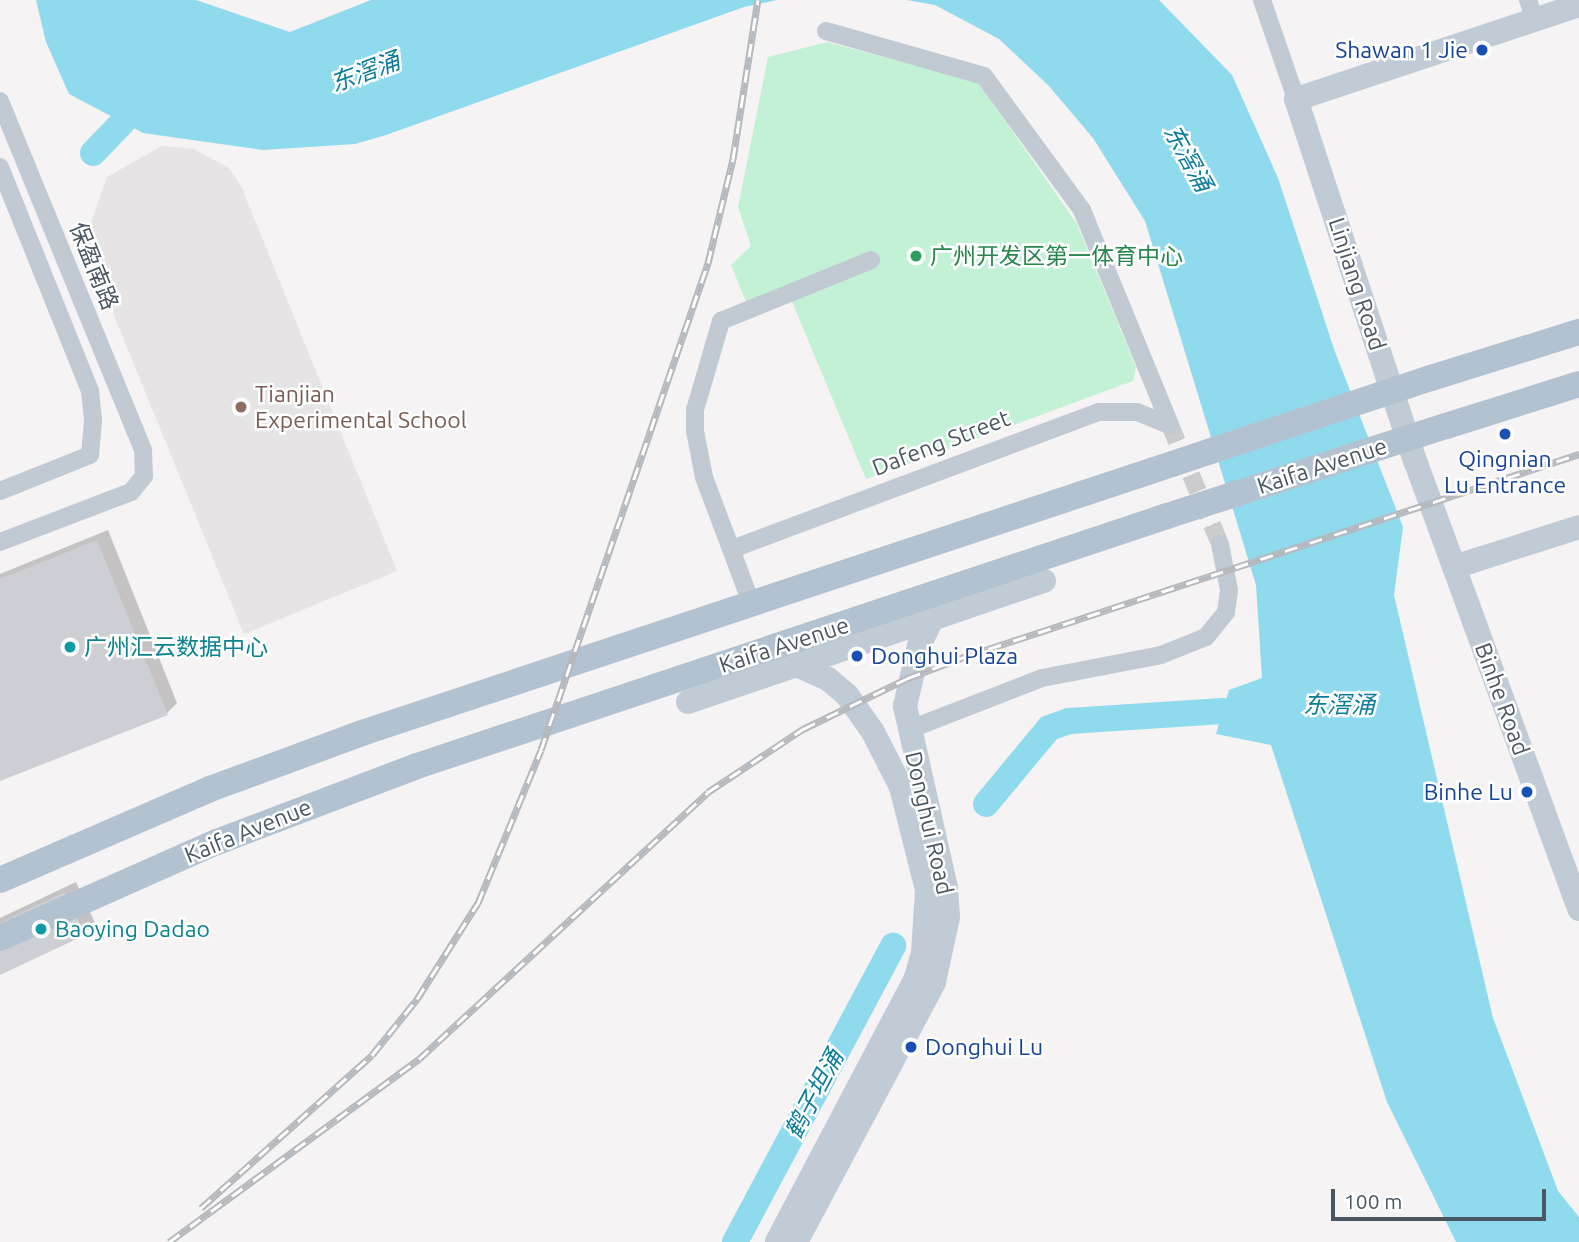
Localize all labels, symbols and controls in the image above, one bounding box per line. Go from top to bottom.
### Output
place label: Shawan 1 Jie [1335,36,1468,64]
marker: Shawan 1 Jie [1474,42,1490,58]
water label: 东滘涌 [326,46,404,98]
water label: 东滘涌 [1158,120,1218,196]
street label: Linjiang Road [1323,214,1391,354]
street label: 保盈南路 [64,218,124,314]
place label: 广州开发区第一体育中心 [930,242,1183,270]
marker: 广州开发区第一体育中心 [908,248,924,264]
place label: Tianjian Experimental School [255,380,467,434]
marker: Tianjian Experimental School [233,399,249,415]
street label: Dafeng Street [868,404,1014,482]
marker: Qingnian Lu Entrance [1497,426,1513,442]
street label: Kaifa Avenue [1254,432,1390,500]
place label: Qingnian Lu Entrance [1444,445,1566,499]
street label: Kaifa Avenue [716,611,852,679]
place label: 广州汇云数据中心 [84,633,268,661]
marker: 广州汇云数据中心 [62,639,78,655]
street label: Binhe Road [1469,639,1535,759]
place label: Donghui Plaza [871,642,1018,670]
marker: Donghui Plaza [849,648,865,664]
water label: 东滘涌 [1303,691,1375,719]
street label: Donghui Road [899,749,959,897]
place label: Binhe Lu [1424,778,1513,806]
marker: Binhe Lu [1519,784,1535,800]
street label: Kaifa Avenue [180,793,316,869]
place label: Baoying Dadao [55,915,210,943]
marker: Baoying Dadao [33,921,49,937]
place label: Donghui Lu [925,1033,1043,1061]
marker: Donghui Lu [903,1039,919,1055]
water label: 鹤子坦涌 [779,1045,849,1143]
scale bar [1334,1176,1549,1220]
text: 100 m [1344,1189,1402,1213]

